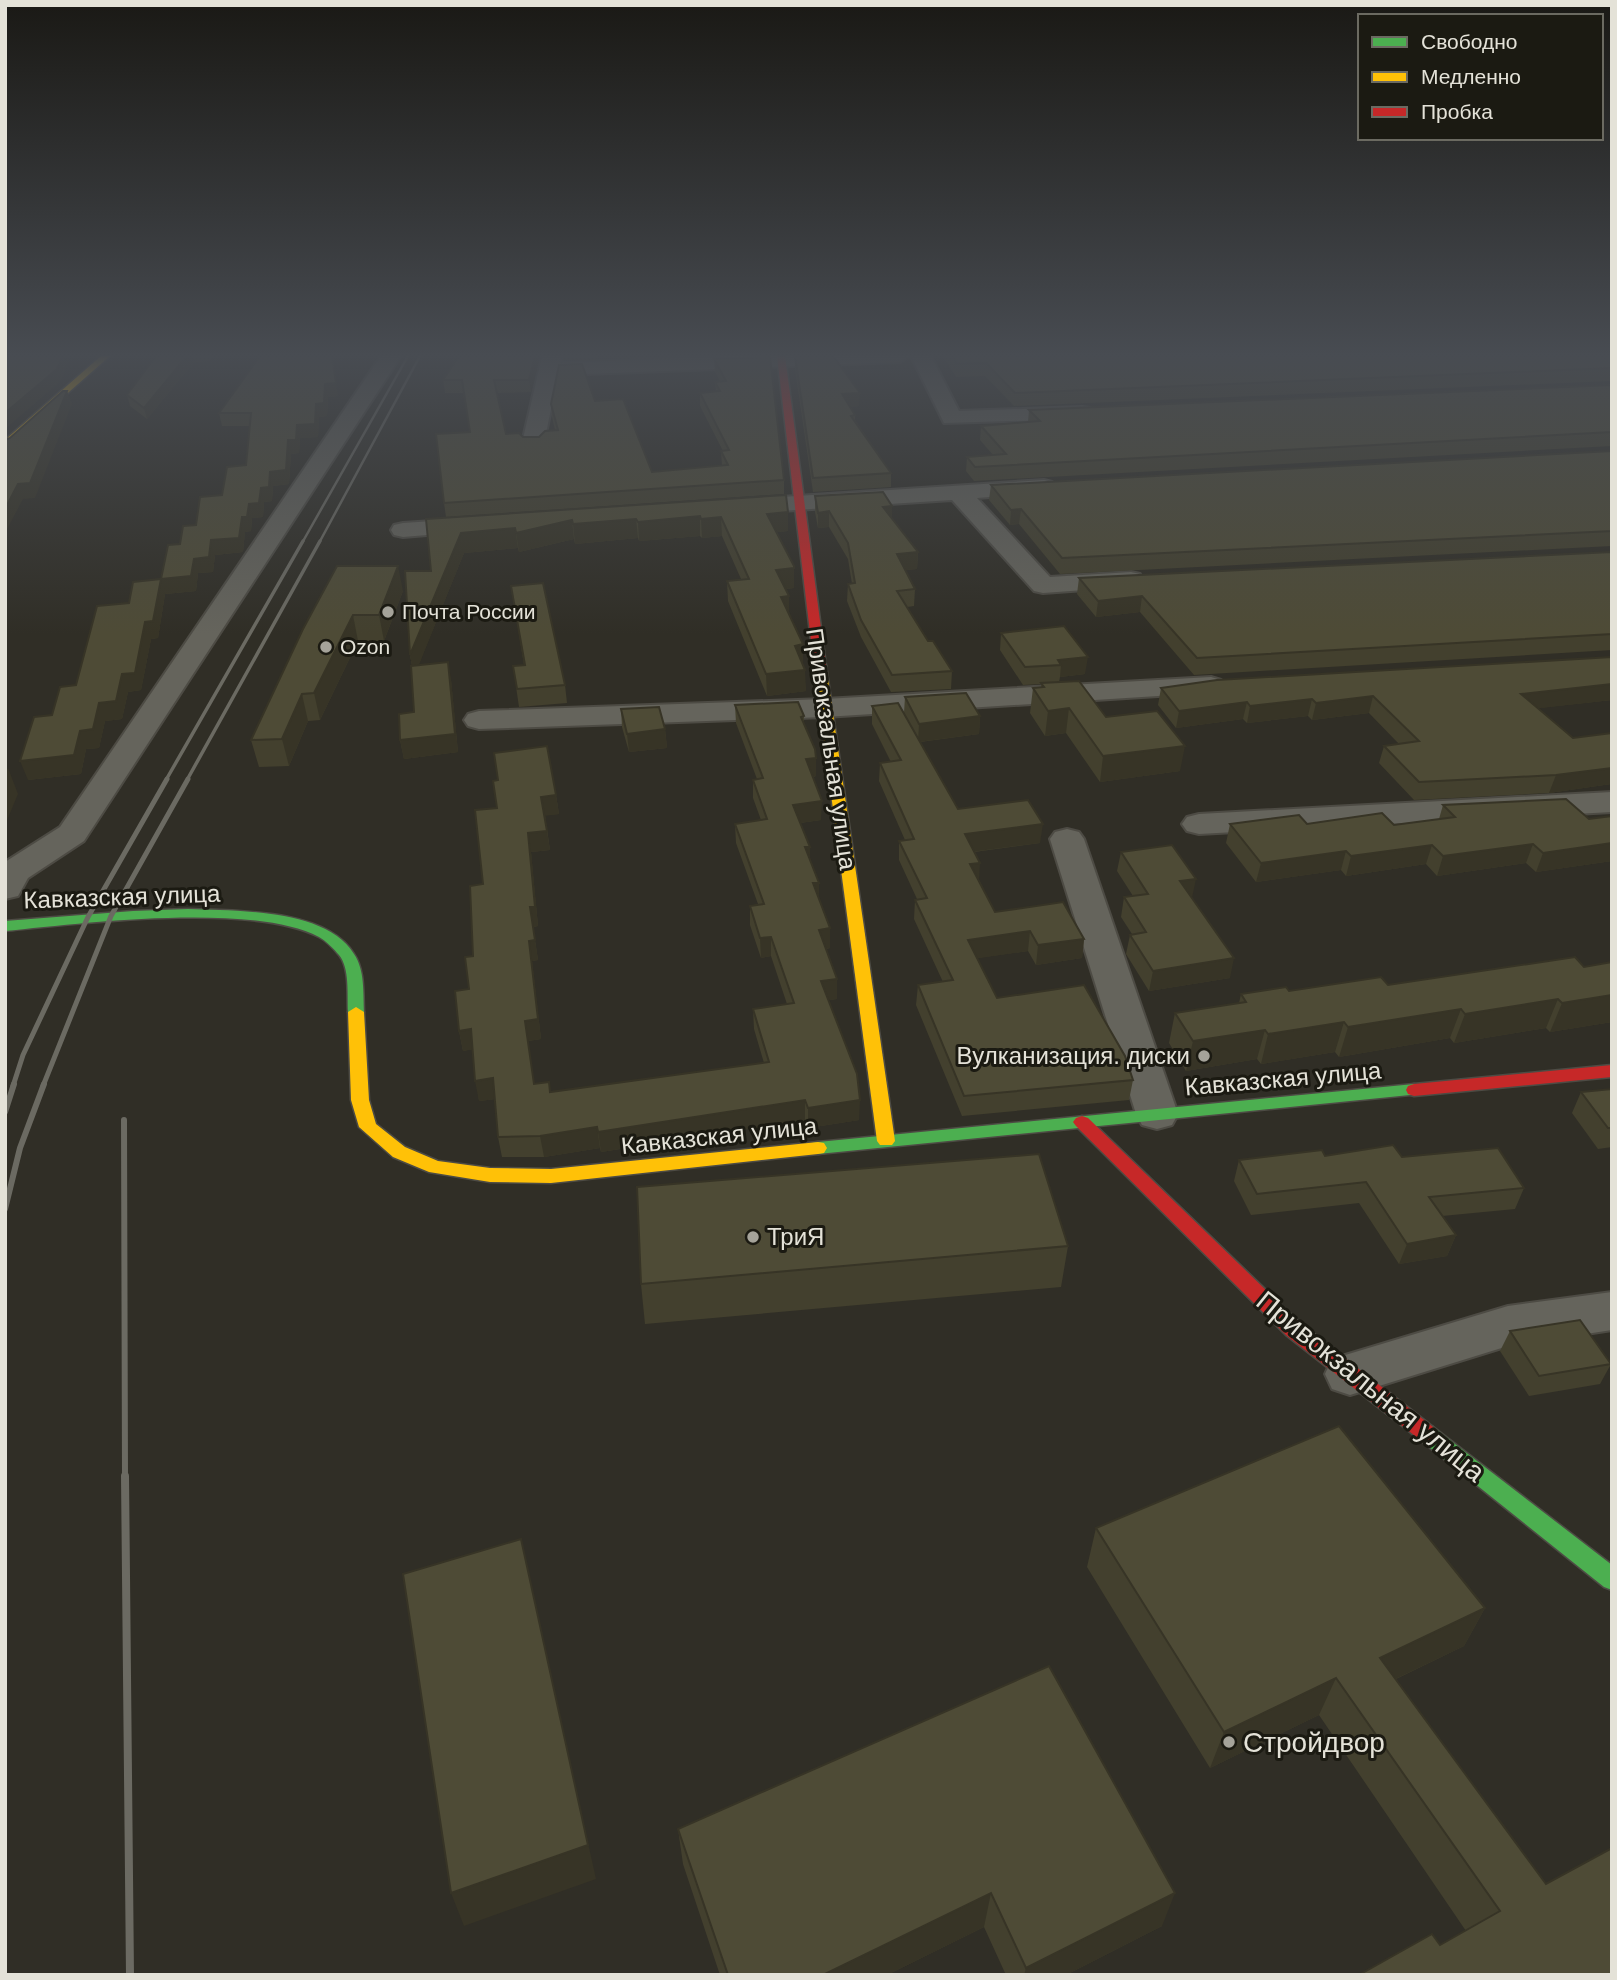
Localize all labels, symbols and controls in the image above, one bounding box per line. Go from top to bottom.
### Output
legend [1358,14,1603,140]
text: Свободно [1421,30,1518,53]
text: Медленно [1421,65,1521,88]
text: Пробка [1421,100,1493,123]
place label: Почта России [402,600,535,623]
marker: Почта России [380,604,396,620]
street label: Привокзальная улица [801,626,862,872]
place label: Ozon [340,635,390,658]
marker: Ozon [318,639,334,655]
street label: Кавказская улица [23,880,222,913]
place label: Вулканизация. диски [957,1042,1190,1069]
marker: Вулканизация. диски [1196,1048,1212,1064]
street label: Кавказская улица [1184,1056,1383,1101]
street label: Кавказская улица [620,1112,819,1159]
place label: ТриЯ [767,1223,824,1250]
marker: ТриЯ [745,1229,761,1245]
street label: Привокзальная улица [1250,1285,1491,1488]
place label: Стройдвор [1243,1727,1385,1758]
marker: Стройдвор [1221,1734,1237,1750]

